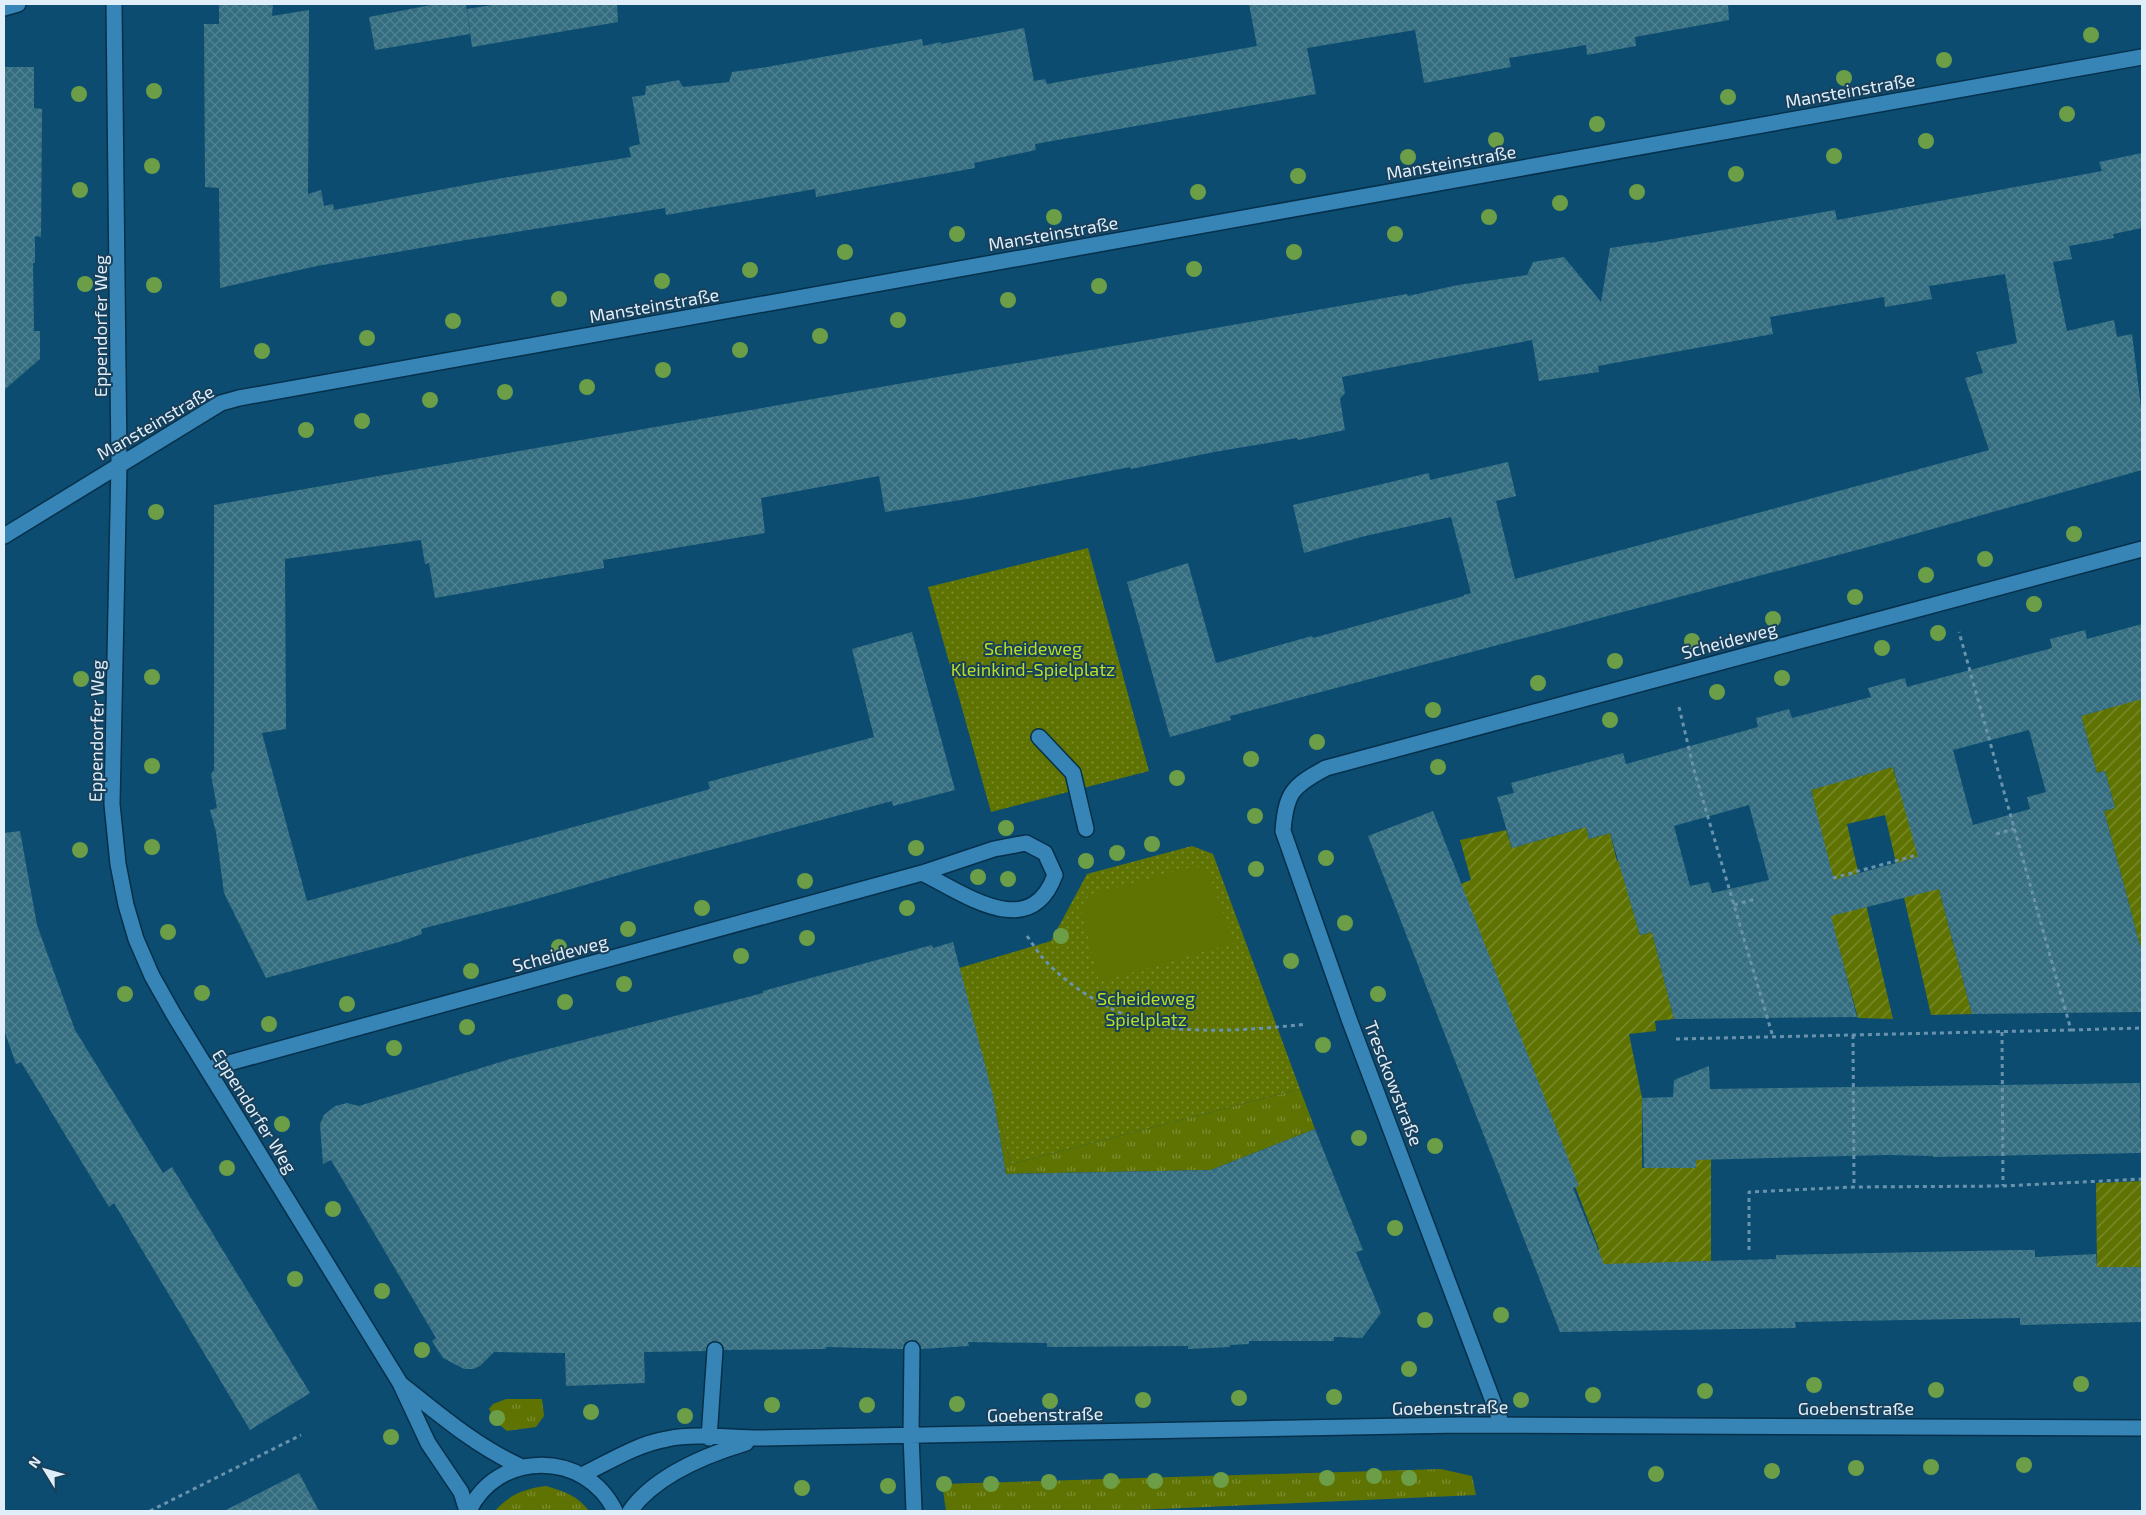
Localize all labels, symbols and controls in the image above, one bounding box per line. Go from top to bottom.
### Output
street label: Mansteinstraße [1783,68,1917,112]
street label: Mansteinstraße [1384,140,1518,184]
street label: Mansteinstraße [986,211,1120,255]
street label: Eppendorfer Weg [89,255,111,397]
street label: Mansteinstraße [587,283,721,327]
street label: Mansteinstraße [92,380,218,464]
street label: Scheideweg [1679,617,1779,663]
park label: Scheideweg Kleinkind-Spielplatz [951,637,1115,680]
street label: Eppendorfer Weg [84,660,108,802]
street label: Scheideweg [510,930,610,976]
park label: Scheideweg Spielplatz [1097,987,1195,1030]
street label: Tresckowstraße [1360,1017,1428,1149]
street label: Eppendorfer Weg [208,1045,302,1177]
street label: Goebenstraße [1392,1395,1508,1419]
street label: Goebenstraße [1798,1397,1914,1419]
street label: Goebenstraße [987,1402,1103,1426]
north arrow [20,1445,70,1495]
text: N [24,1453,44,1471]

